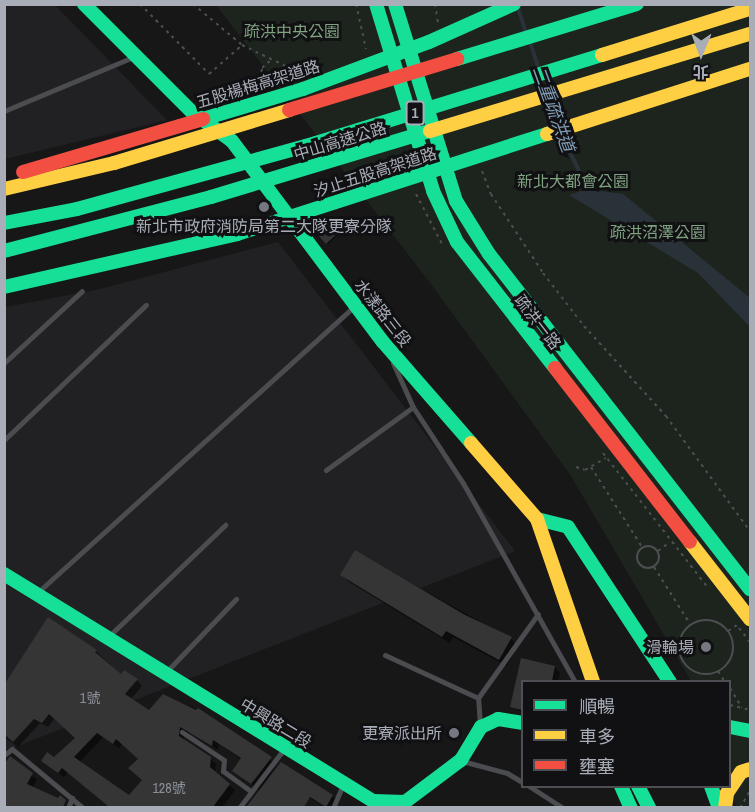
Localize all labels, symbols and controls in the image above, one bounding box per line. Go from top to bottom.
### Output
park label: 疏洪中央公園 [244,21,340,41]
north arrow [671,24,731,84]
street label: 五股楊梅高架道路 [194,56,322,112]
text: 北 [692,61,709,83]
water label: 二重疏洪道 [527,63,579,155]
road number: 1 [404,101,426,125]
street label: 中山高速公路 [291,118,389,164]
street label: 汐止五股高架道路 [311,143,439,201]
park label: 新北大都會公園 [517,171,629,191]
marker: 新北市政府消防局第二大隊更寮分隊 [257,200,271,214]
place label: 新北市政府消防局第二大隊更寮分隊 [136,216,392,236]
park label: 疏洪沼澤公園 [610,222,706,242]
street label: 水漾路三段 [351,276,415,350]
street label: 疏洪一路 [511,291,565,353]
place label: 滑輪場 [646,637,694,657]
marker: 滑輪場 [699,640,713,654]
legend [521,680,731,788]
house number: 1號 [80,690,100,706]
street label: 中興路二段 [237,694,315,752]
text: 順暢 [579,694,615,719]
place label: 更寮派出所 [362,723,442,743]
text: 車多 [579,724,615,749]
marker: 更寮派出所 [447,726,461,740]
text: 壅塞 [579,754,615,779]
house number: 128號 [152,780,186,796]

